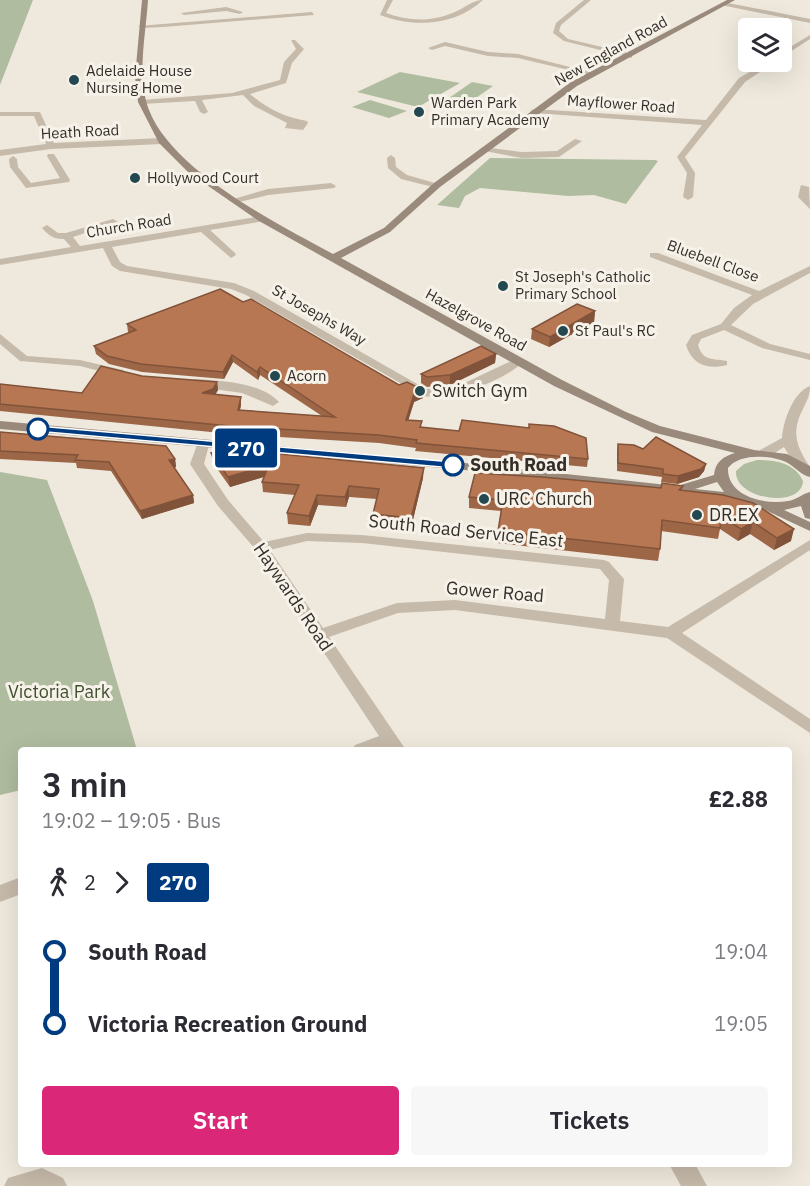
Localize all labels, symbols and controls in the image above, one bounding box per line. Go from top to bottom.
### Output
street label: New England Road [551,12,671,90]
map controls [738,18,792,72]
button: layers [738,18,792,72]
place label: Adelaide House Nursing Home [86,61,192,97]
marker: Adelaide House Nursing Home [67,73,81,87]
street label: Mayflower Road [566,90,676,117]
place label: Warden Park Primary Academy [431,93,550,129]
marker: Warden Park Primary Academy [412,105,426,119]
street label: Heath Road [40,120,120,143]
place label: Hollywood Court [147,168,259,187]
marker: Hollywood Court [128,171,142,185]
street label: Church Road [85,209,173,242]
street label: Bluebell Close [665,235,762,286]
place label: St Joseph's Catholic Primary School [515,267,651,303]
marker: St Joseph's Catholic Primary School [496,279,510,293]
street label: St Josephs Way [269,280,370,350]
street label: Hazelgrove Road [422,284,530,355]
place label: St Paul's RC [575,321,655,340]
marker: St Paul's RC [556,324,570,338]
place label: Acorn [287,366,327,385]
marker: Acorn [268,369,282,383]
place label: Switch Gym [432,379,528,402]
marker: Switch Gym [413,384,427,398]
unlabelled marker [27,418,49,440]
line badge: 270 [212,428,280,468]
text: 270 [227,434,265,462]
place label: South Road [470,453,567,476]
marker: South Road [442,454,464,476]
place label: URC Church [496,487,592,510]
marker: URC Church [477,492,491,506]
place label: DR.EX [709,503,759,526]
marker: DR.EX [690,508,704,522]
street label: South Road Service East [367,509,565,552]
street label: Haywards Road [249,538,338,655]
street label: Gower Road [445,576,545,607]
park label: Victoria Park [8,680,111,703]
text: 3 min [42,763,127,806]
text: £2.88 [709,784,768,813]
text: 19:02 – 19:05 · Bus [42,807,221,834]
icon: walk [42,866,75,899]
icon: forward [105,866,138,899]
text: 270 [159,868,197,896]
text: 2 [84,869,96,896]
text: South Road [88,937,207,966]
text: 19:04 [714,938,768,965]
text: Victoria Recreation Ground [88,1009,367,1038]
text: 19:05 [714,1010,768,1037]
button: Start [42,1086,399,1155]
button: Tickets [411,1086,768,1155]

